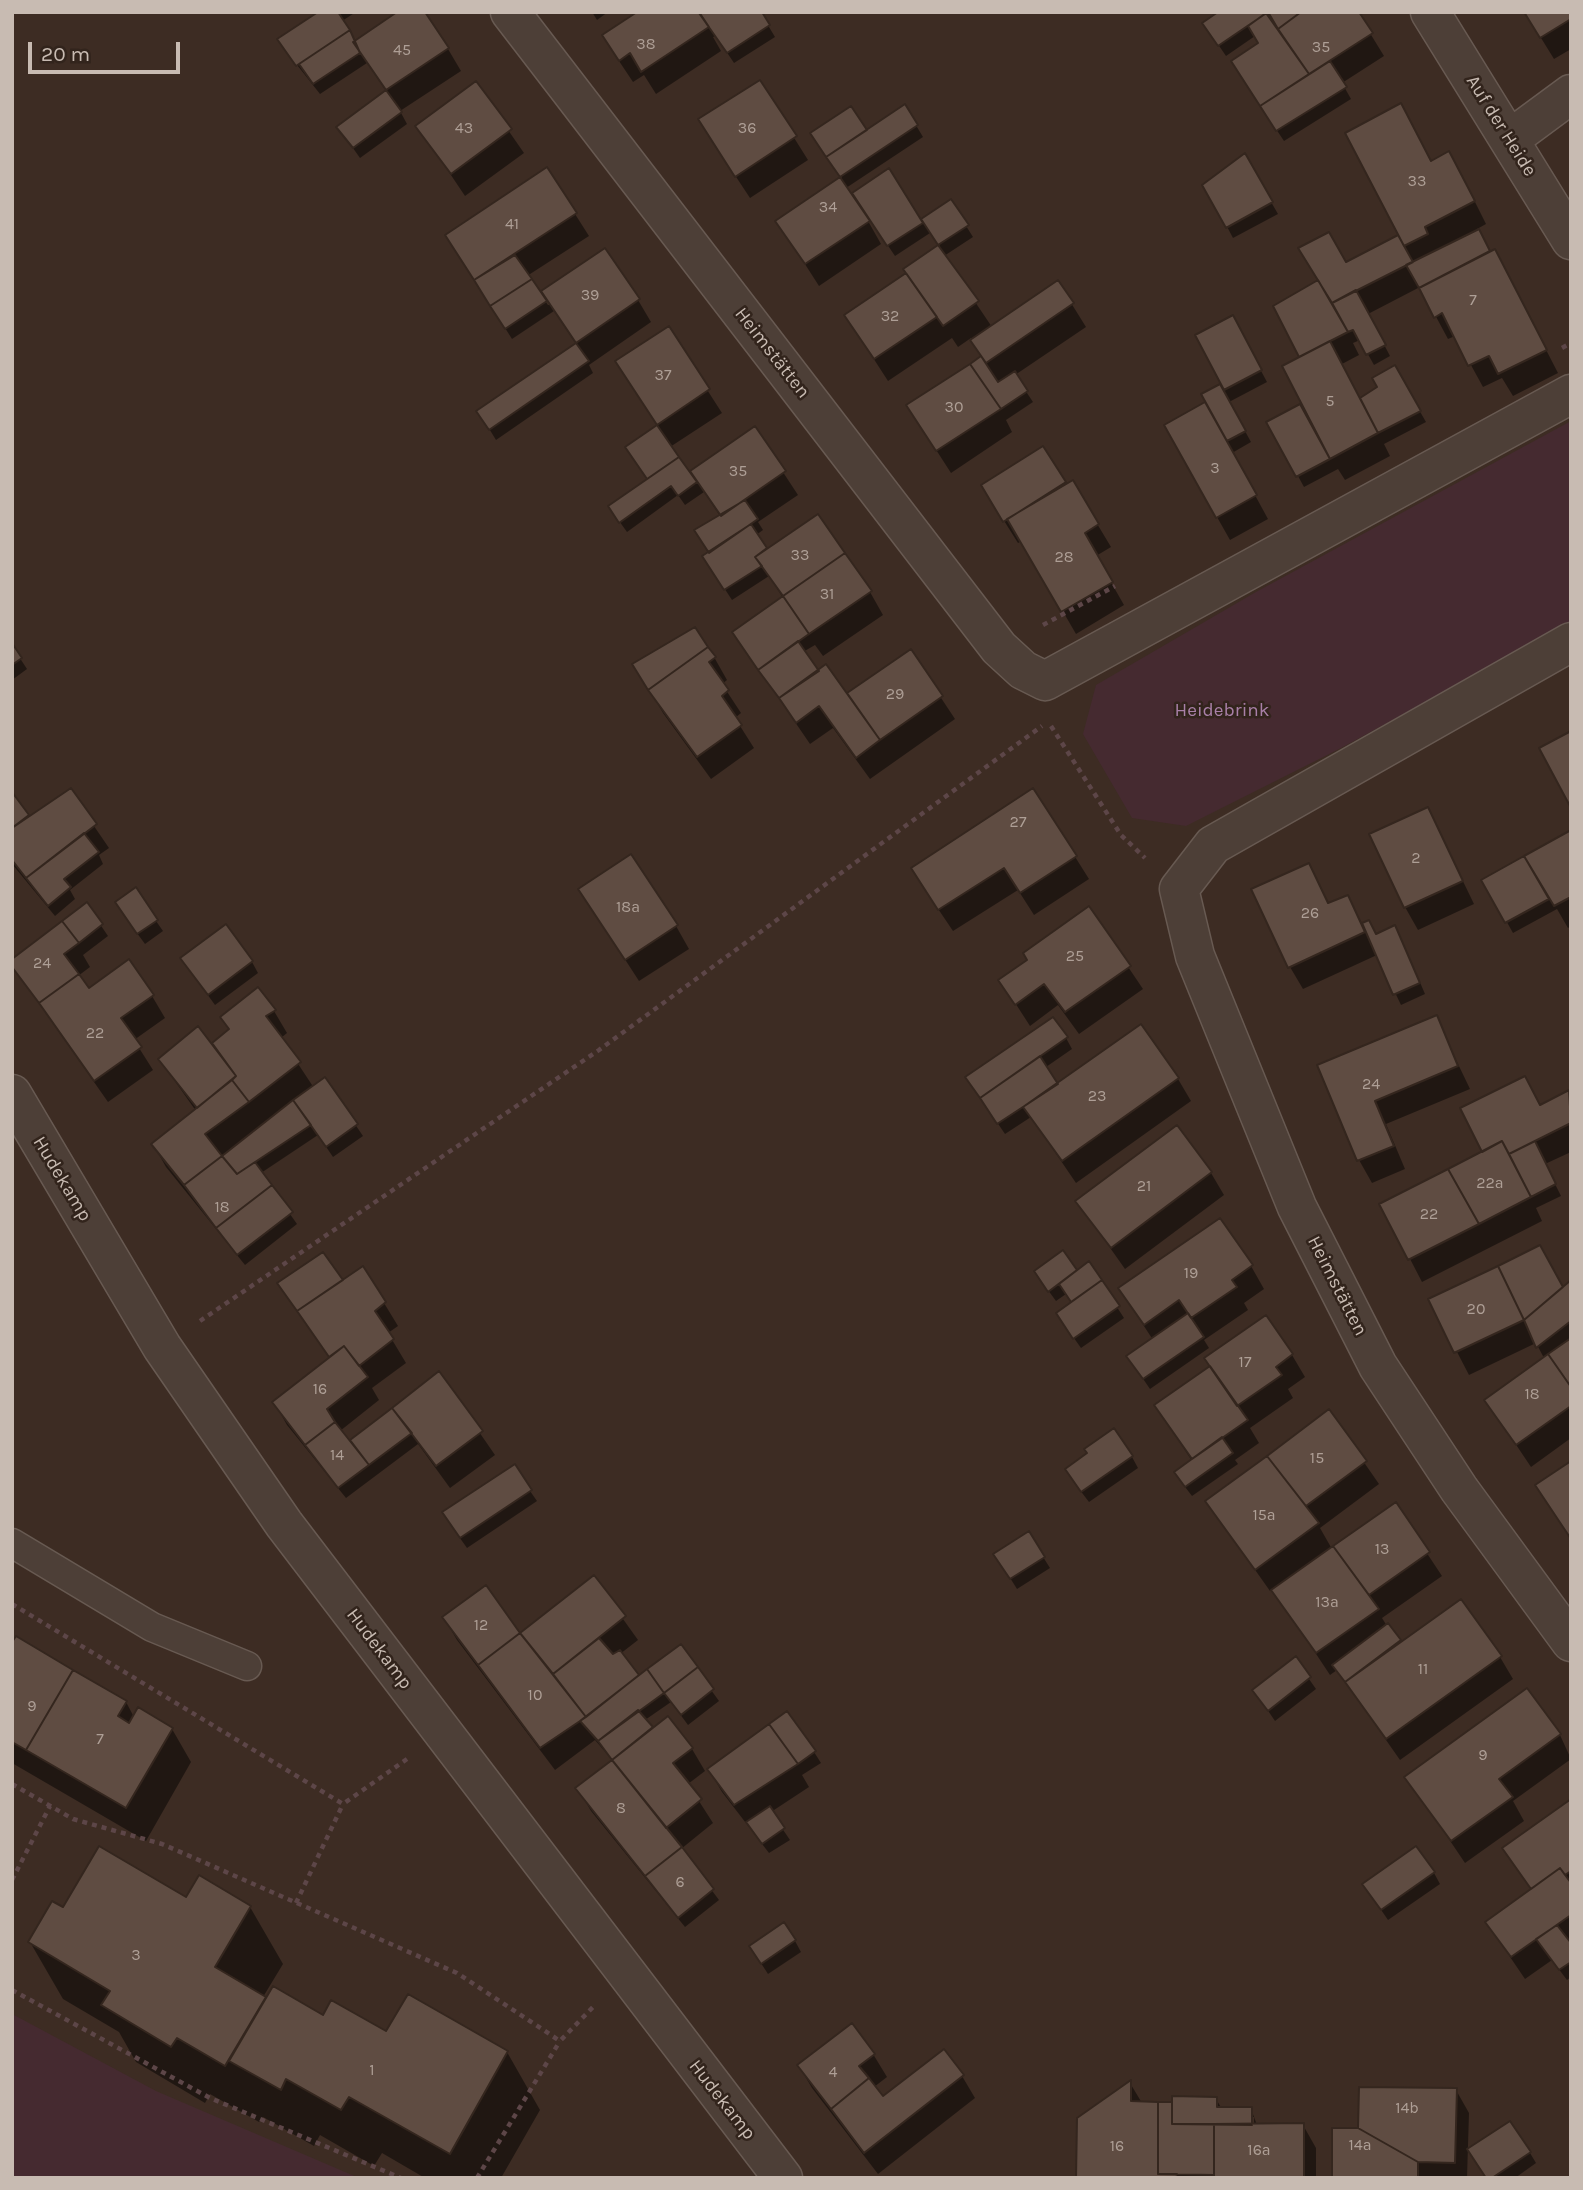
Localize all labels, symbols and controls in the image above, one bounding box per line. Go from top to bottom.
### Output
scale bar [32,28,184,72]
house number: 38 [636,34,656,54]
house number: 35 [1312,37,1330,57]
house number: 45 [393,40,411,60]
text: 20 m [41,42,90,66]
street label: Auf der Heide [1461,71,1541,181]
house number: 43 [455,118,473,138]
house number: 36 [738,118,756,138]
house number: 33 [1408,171,1426,191]
house number: 34 [819,197,837,217]
house number: 41 [505,214,519,234]
house number: 39 [581,285,599,305]
house number: 7 [1469,290,1477,310]
street label: Heimstätten [729,303,815,403]
house number: 32 [881,306,899,326]
house number: 37 [655,365,671,385]
house number: 5 [1325,391,1335,411]
house number: 30 [945,397,963,417]
house number: 3 [1210,458,1220,478]
house number: 35 [729,461,747,481]
house number: 33 [791,545,809,565]
house number: 28 [1054,547,1074,567]
house number: 31 [820,584,834,604]
house number: 29 [886,684,904,704]
park label: Heidebrink [1174,700,1270,722]
house number: 27 [1010,812,1026,832]
house number: 2 [1411,848,1421,868]
house number: 18a [616,897,640,917]
house number: 26 [1301,903,1319,923]
house number: 25 [1066,946,1084,966]
house number: 24 [33,953,51,973]
house number: 22 [86,1023,104,1043]
house number: 24 [1362,1074,1380,1094]
house number: 23 [1088,1086,1106,1106]
street label: Hudekamp [28,1132,96,1226]
house number: 22a [1476,1173,1504,1193]
house number: 21 [1137,1176,1151,1196]
house number: 18 [214,1197,230,1217]
house number: 22 [1420,1204,1438,1224]
street label: Heimstätten [1302,1232,1372,1340]
house number: 19 [1184,1263,1198,1283]
house number: 20 [1467,1299,1485,1319]
house number: 17 [1239,1352,1251,1372]
house number: 16 [313,1379,327,1399]
house number: 18 [1524,1384,1540,1404]
house number: 14 [330,1445,344,1465]
house number: 15 [1310,1448,1324,1468]
house number: 15a [1252,1505,1276,1525]
house number: 13 [1375,1539,1389,1559]
house number: 13a [1315,1592,1339,1612]
street label: Hudekamp [341,1604,417,1694]
house number: 12 [474,1615,488,1635]
house number: 11 [1418,1659,1428,1679]
house number: 10 [528,1685,542,1705]
house number: 9 [27,1696,37,1716]
house number: 7 [96,1729,104,1749]
house number: 9 [1478,1745,1488,1765]
house number: 8 [616,1798,626,1818]
house number: 6 [675,1872,685,1892]
house number: 3 [131,1945,141,1965]
street label: Hudekamp [684,2055,760,2145]
house number: 1 [369,2060,375,2080]
house number: 4 [829,2062,837,2082]
house number: 14b [1395,2098,1419,2118]
house number: 14a [1348,2135,1372,2155]
house number: 16 [1110,2136,1124,2156]
house number: 16a [1247,2140,1271,2160]

